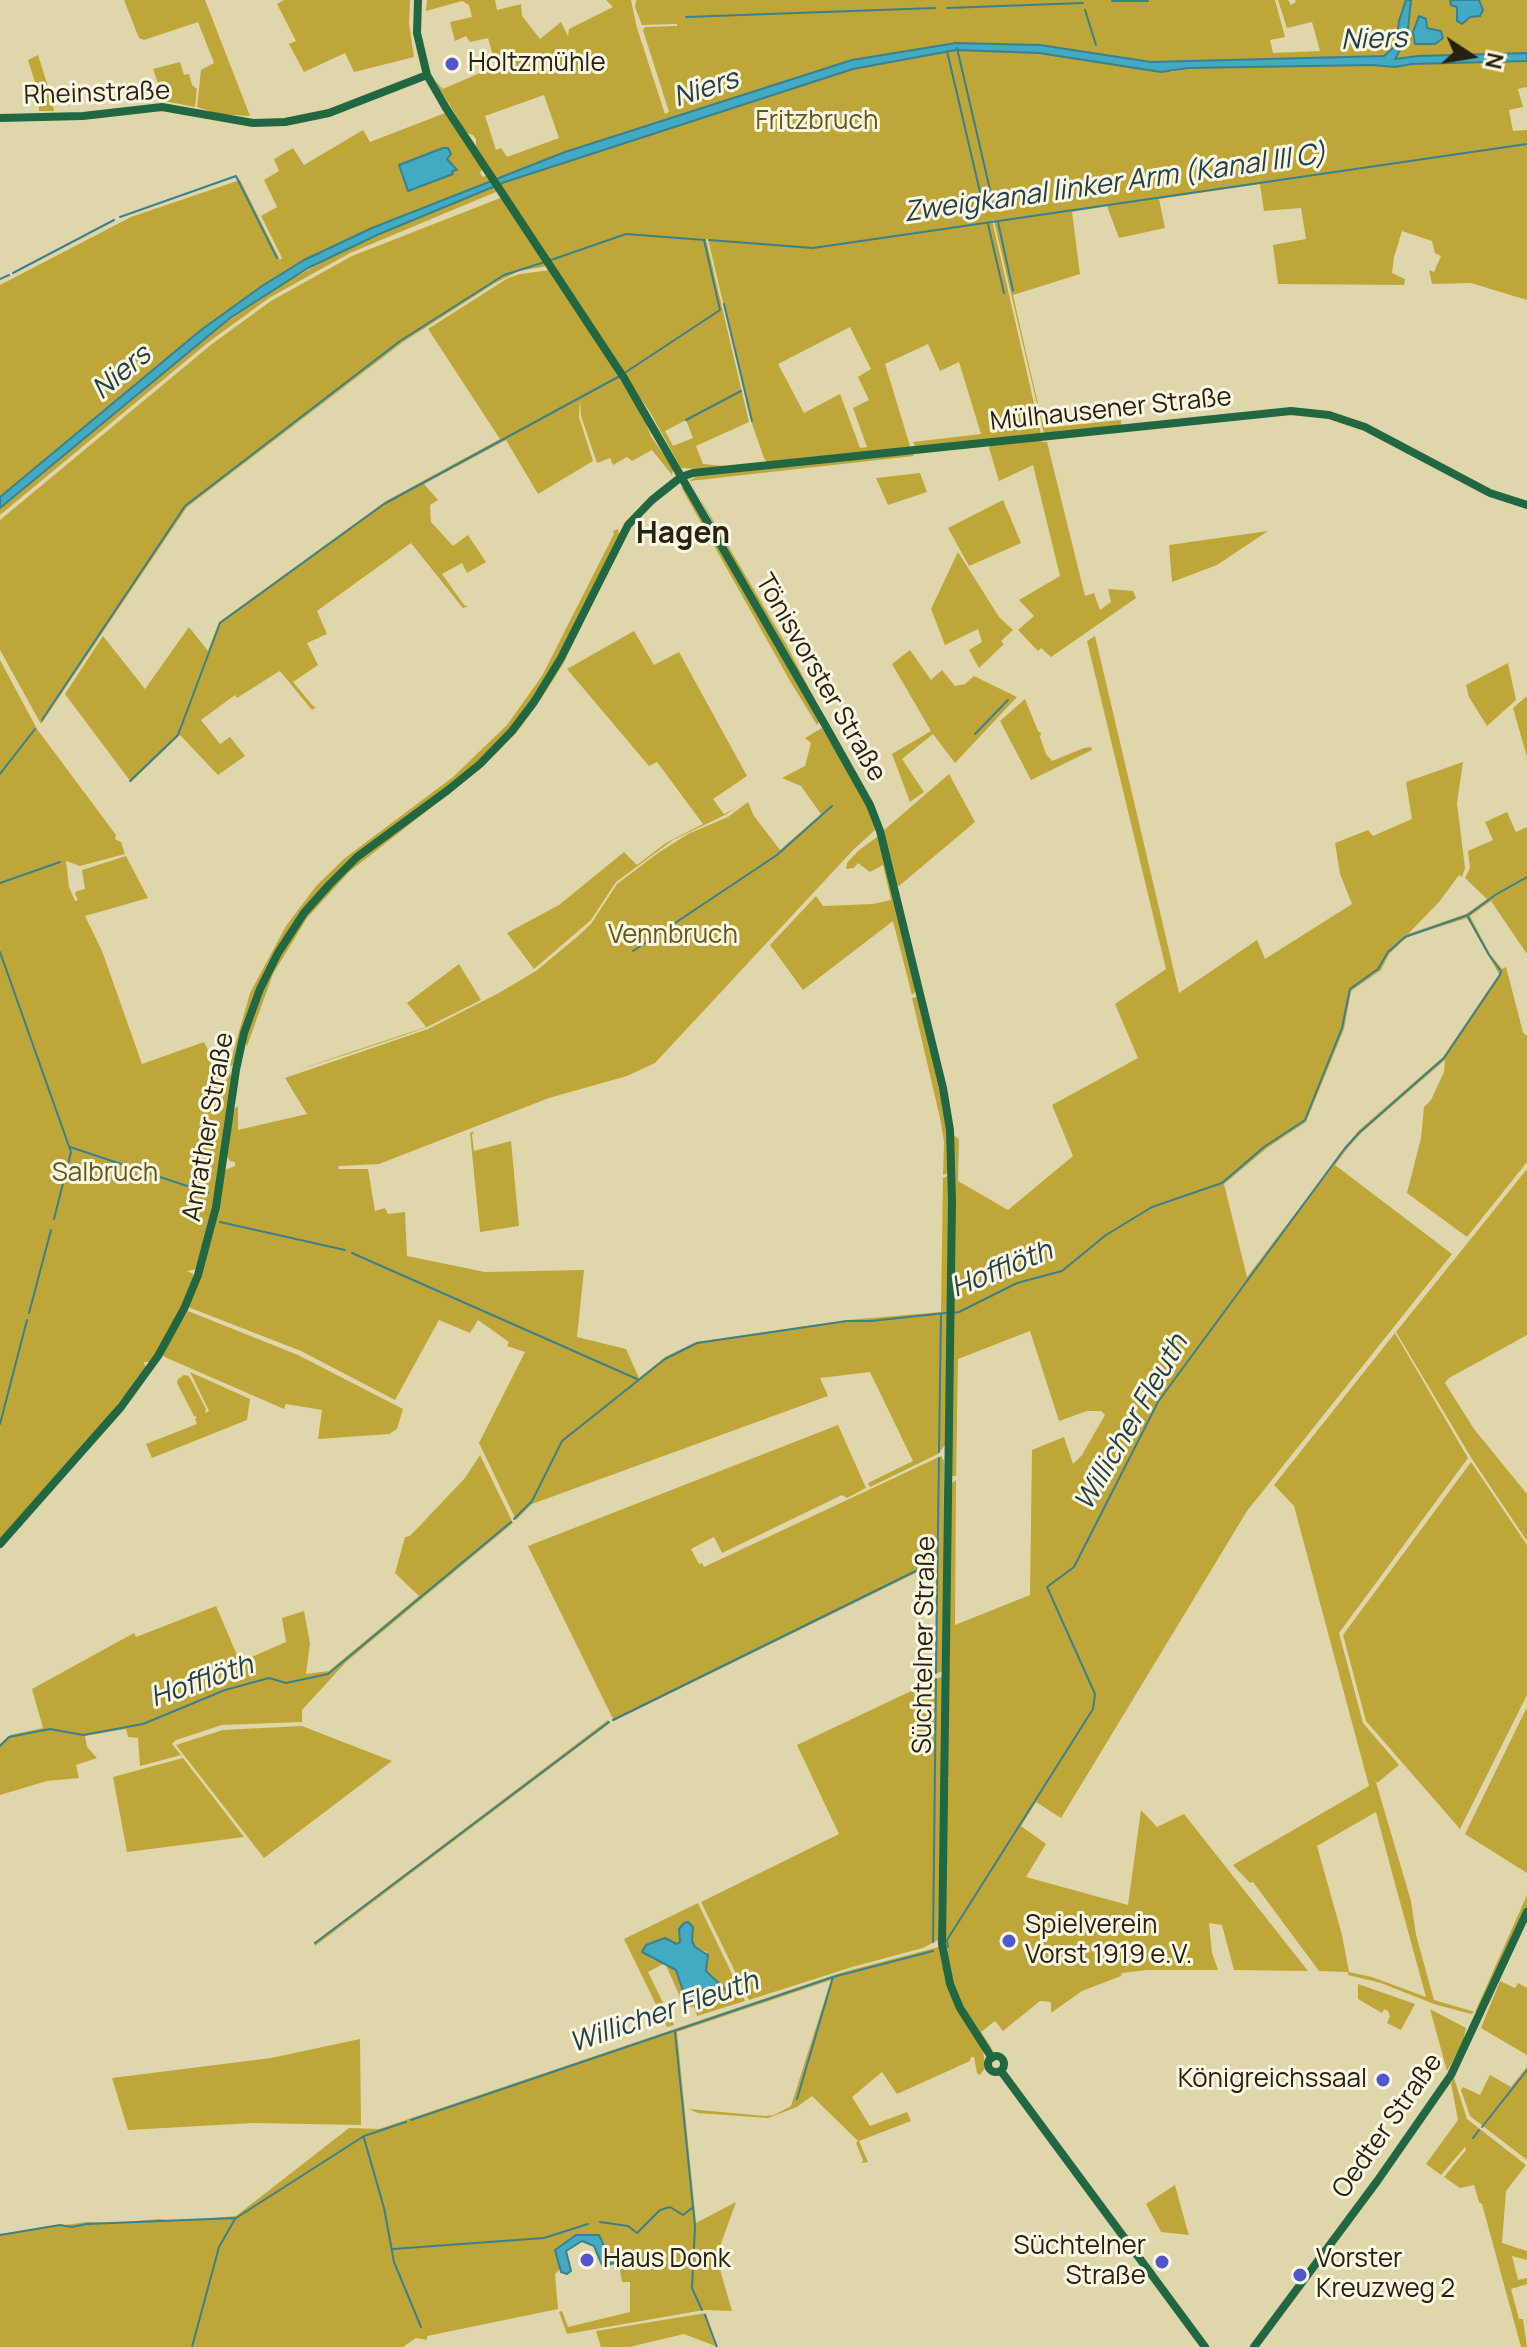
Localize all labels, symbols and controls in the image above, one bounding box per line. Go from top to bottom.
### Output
north arrow [1431,16,1511,96]
water label: Niers [1340,22,1408,58]
place label: Holtzmühle [468,48,606,80]
text: N [1478,50,1511,72]
marker: Holtzmühle [443,55,461,73]
water label: Niers [669,63,743,115]
street label: Rheinstraße [23,76,171,112]
park label: Fritzbruch [756,106,878,138]
water label: Zweigkanal linker Arm (Kanal III C) [902,138,1328,230]
water label: Niers [86,339,158,407]
street label: Mülhausener Straße [989,382,1233,438]
district label: Hagen [636,517,730,553]
street label: Tönisvorster Straße [748,569,892,787]
park label: Vennbruch [608,920,738,952]
street label: Anrather Straße [177,1030,241,1224]
park label: Salbruch [52,1158,158,1190]
water label: Hofflöth [946,1235,1058,1305]
water label: Willicher Fleuth [1068,1329,1196,1517]
street label: Süchtelner Straße [907,1536,943,1754]
water label: Hofflöth [146,1649,258,1715]
place label: Spielverein Vorst 1919 e.V. [1025,1910,1192,1972]
marker: Spielverein Vorst 1919 e.V. [1000,1932,1018,1950]
water label: Willicher Fleuth [565,1965,763,2061]
street label: Oedter Straße [1327,2048,1449,2204]
place label: Königreichssaal [1178,2064,1367,2096]
marker: Königreichssaal [1374,2071,1392,2089]
place label: Süchtelner Straße [1014,2231,1146,2292]
place label: Haus Donk [603,2244,731,2276]
place label: Vorster Kreuzweg 2 [1316,2244,1455,2306]
marker: Haus Donk [578,2251,596,2269]
marker: Süchtelner Straße [1153,2253,1171,2271]
marker: Vorster Kreuzweg 2 [1291,2266,1309,2284]

